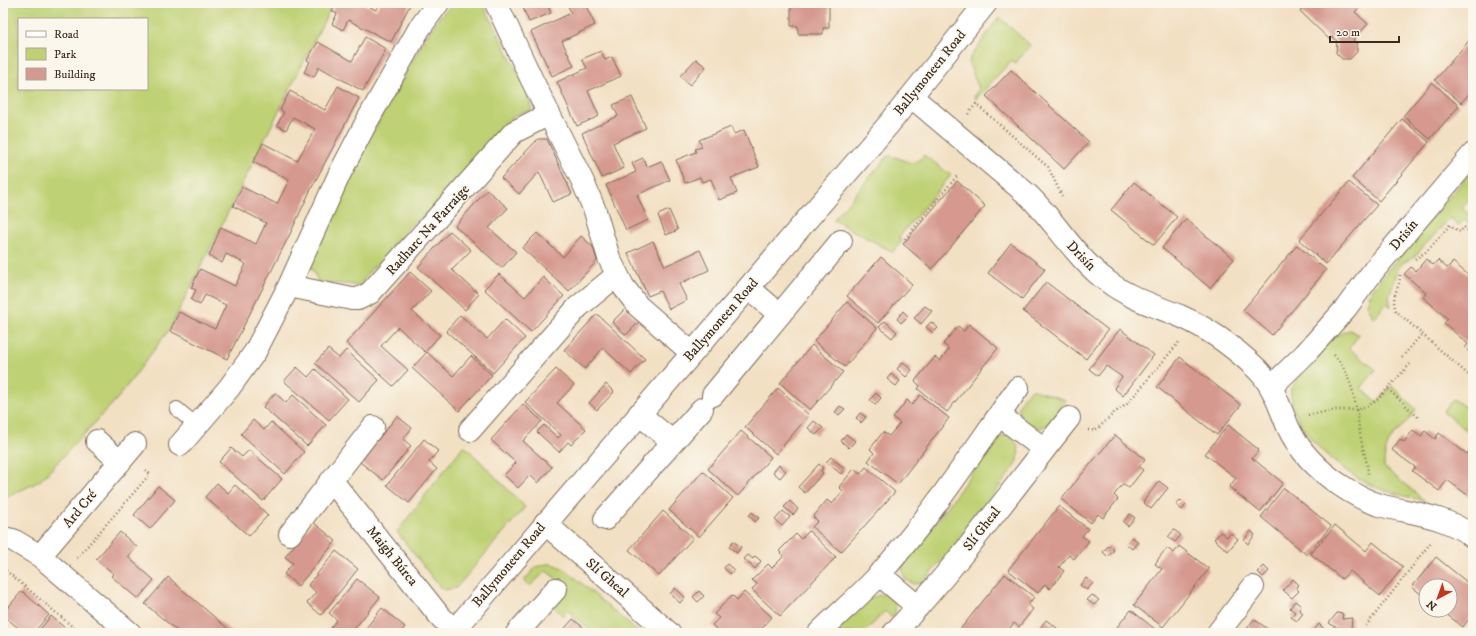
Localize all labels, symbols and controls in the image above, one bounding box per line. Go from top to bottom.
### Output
legend [18,18,148,90]
scale bar [1330,18,1399,44]
text: 20 m [1336,25,1360,40]
street label: Ballymoneen Road [890,26,970,120]
text: Road [54,27,79,42]
text: Park [54,47,76,62]
text: Building [54,67,95,82]
street label: Radharc Na Farraige [382,181,474,279]
street label: Drisín [1386,215,1423,254]
street label: Drisín [1062,237,1100,275]
street label: Ballymoneen Road [680,274,762,366]
street label: Ard Cré [59,486,101,532]
street label: Slí Gheal [959,503,1005,555]
street label: Ballymoneen Road [468,519,550,611]
street label: Maigh Búrca [362,522,422,590]
street label: Slí Gheal [582,554,633,602]
north arrow [1418,578,1458,618]
text: N [1424,597,1440,613]

